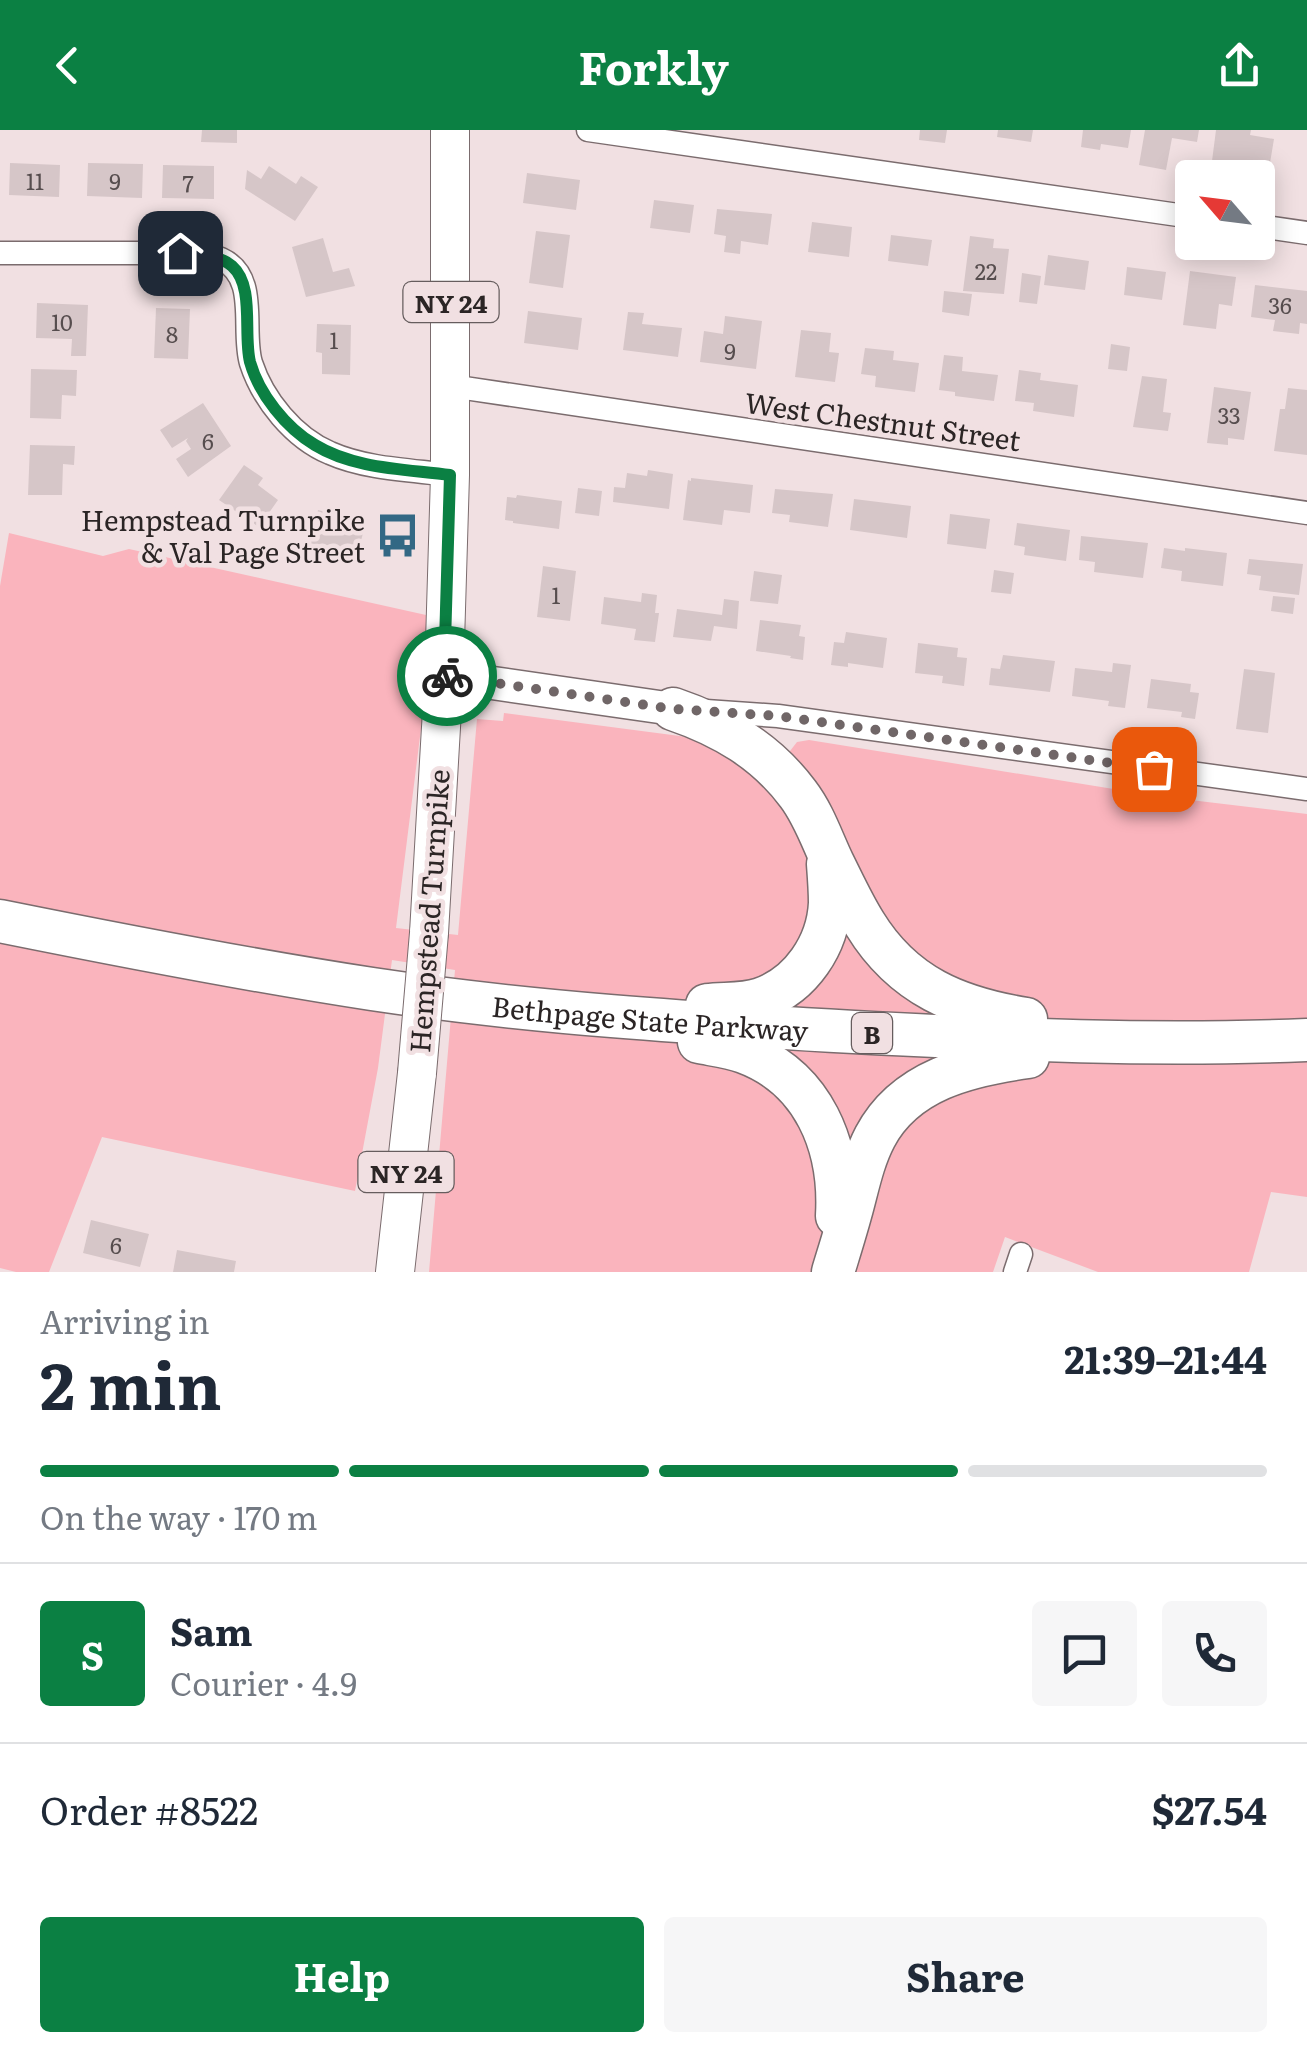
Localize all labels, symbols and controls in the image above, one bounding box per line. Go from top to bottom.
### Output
text: Forkly [578,32,729,99]
icon: back [40,38,95,93]
icon: share [1212,38,1267,93]
north arrow [1175,160,1275,260]
map controls [1175,160,1275,260]
house number: 11 [26,164,44,197]
house number: 9 [109,164,121,197]
house number: 7 [182,166,194,199]
pin [138,211,223,296]
icon: home [153,226,208,281]
house number: 22 [975,254,997,287]
road number: NY 24 [404,282,498,322]
house number: 36 [1268,288,1292,321]
house number: 10 [51,305,73,338]
house number: 8 [166,317,178,350]
house number: 1 [330,323,339,356]
house number: 9 [724,334,736,367]
street label: West Chestnut Street [742,380,1024,460]
house number: 33 [1217,398,1241,431]
house number: 6 [202,424,214,457]
place label: Hempstead Turnpike & Val Page Street [81,498,366,572]
bus stop icon: Hempstead Turnpike & Val Page Street [374,511,422,559]
house number: 1 [552,578,561,611]
courier [397,626,497,726]
icon: bike [420,649,475,704]
pin [1112,727,1197,812]
icon: bag [1127,742,1182,797]
street label: Hempstead Turnpike [397,768,459,1054]
street label: Bethpage State Parkway [490,984,810,1050]
road number: B [852,1013,892,1053]
road number: NY 24 [358,1152,454,1192]
house number: 6 [110,1228,122,1261]
text: Arriving in [40,1296,210,1344]
text: 21:39–21:44 [1064,1329,1267,1386]
text: 2 min [40,1333,222,1430]
text: On the way · 170 m [40,1492,318,1540]
text: Sam [170,1601,253,1658]
button: chat [1032,1601,1137,1706]
button: phone [1162,1601,1267,1706]
text: S [81,1625,104,1682]
text: Courier · 4.9 [170,1658,357,1706]
text: Order #8522 [40,1780,258,1837]
text: $27.54 [1152,1780,1267,1837]
button: Help [40,1917,644,2032]
button: Share [664,1917,1267,2032]

